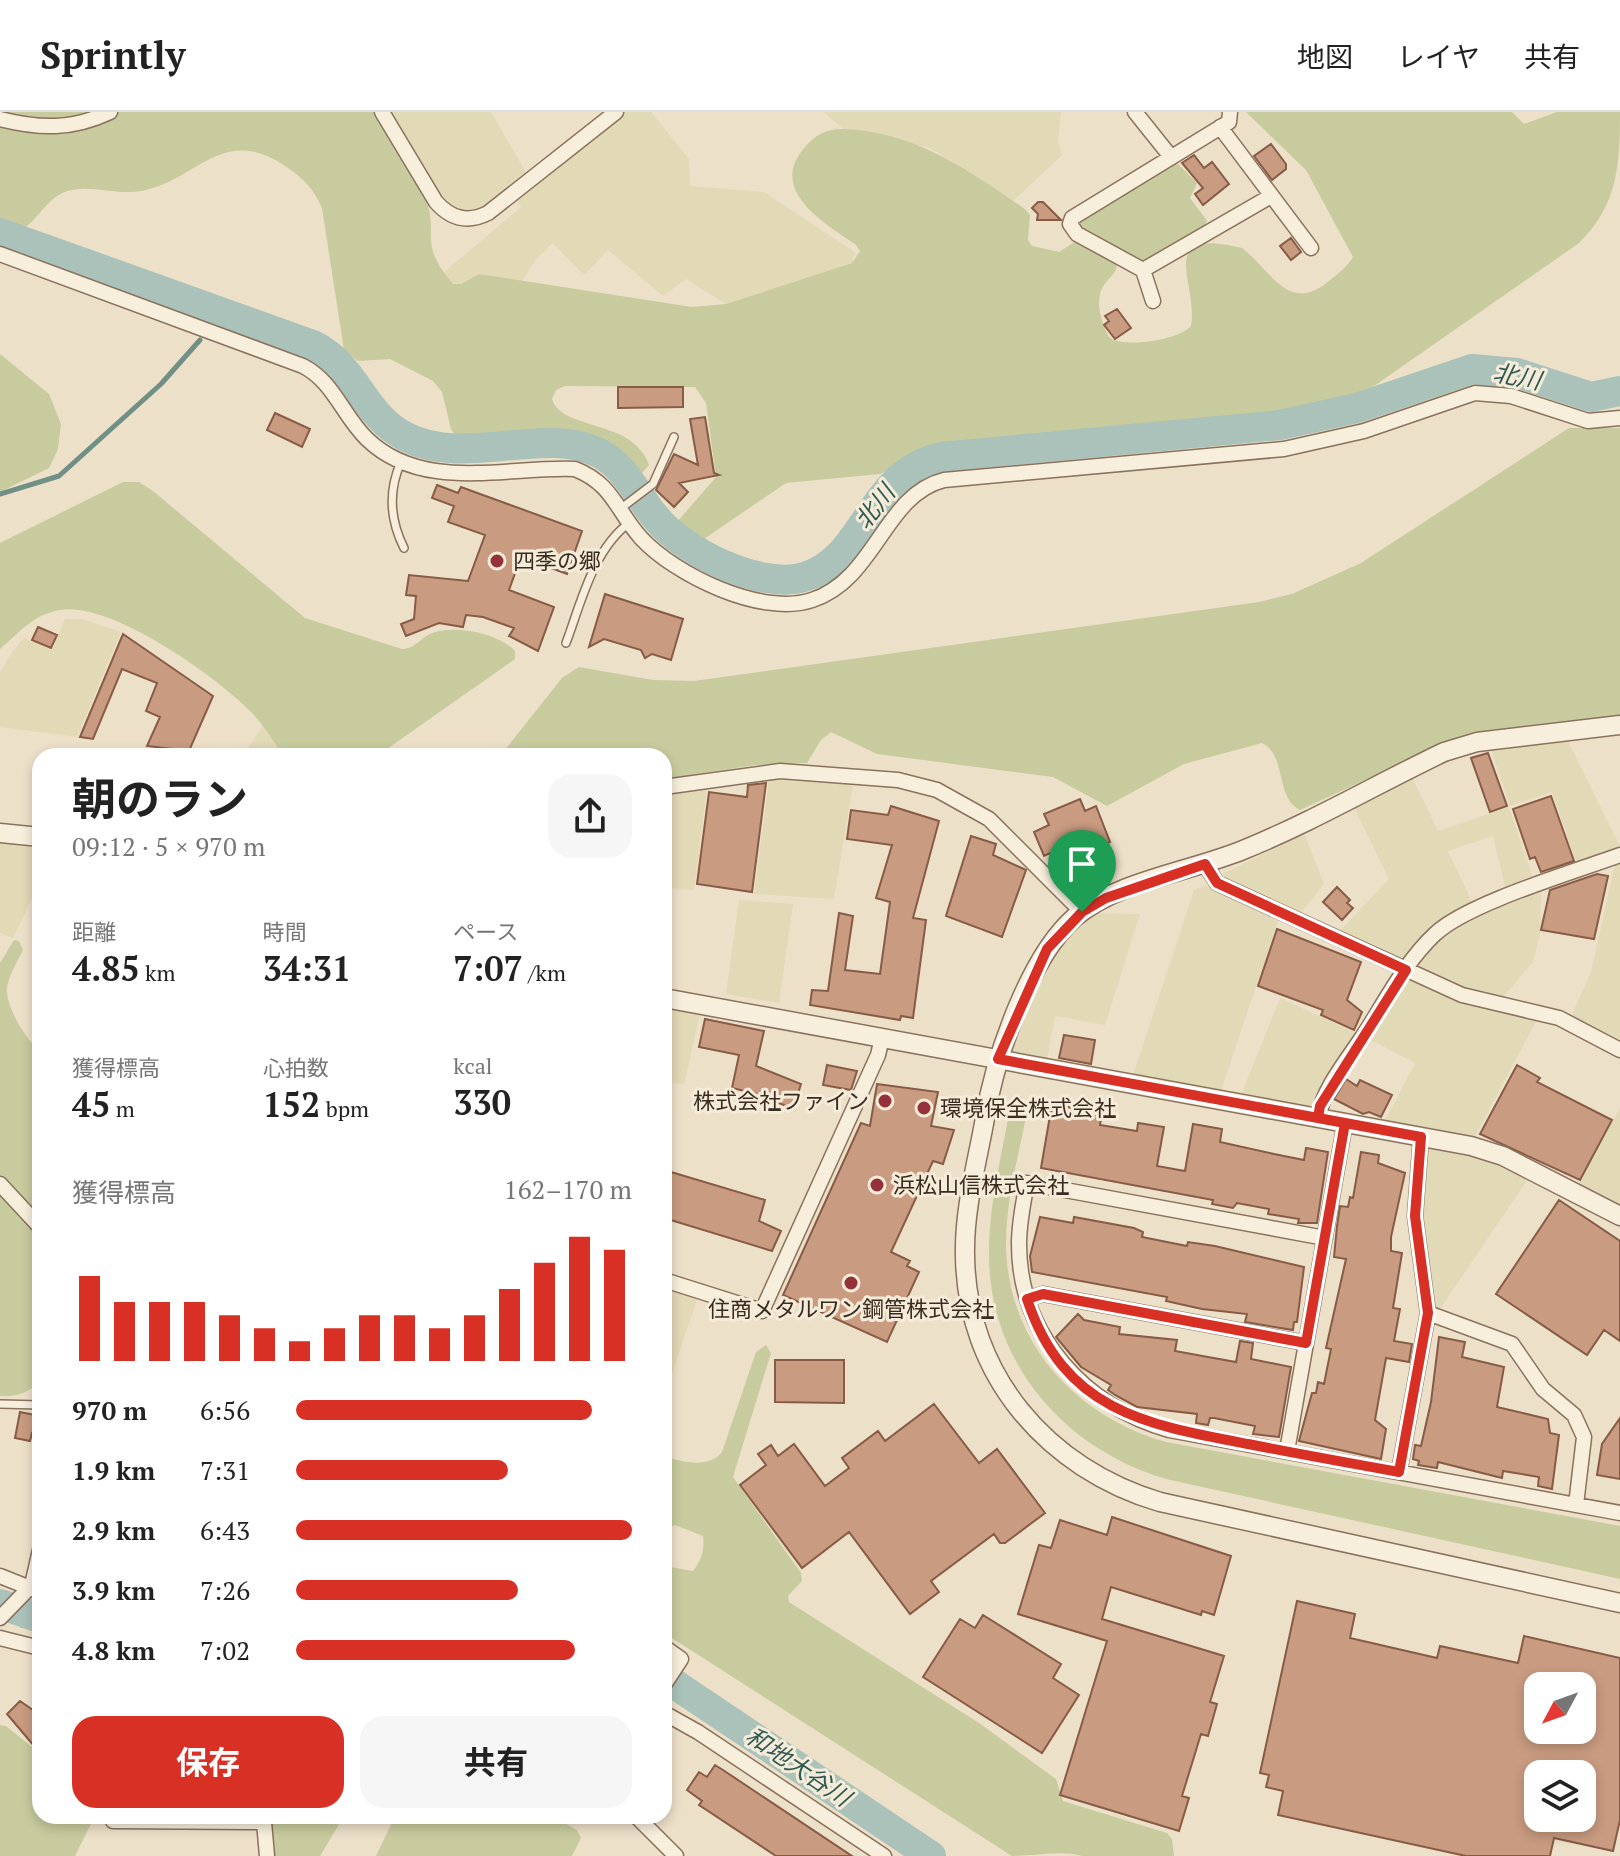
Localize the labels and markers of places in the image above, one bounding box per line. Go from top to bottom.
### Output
place label: 四季の郷 [513,546,601,575]
marker: 四季の郷 [488,552,506,570]
pin [1048,830,1116,912]
place label: 株式会社ファイン [693,1086,869,1115]
marker: 株式会社ファイン [876,1092,894,1110]
place label: 環境保全株式会社 [940,1093,1116,1122]
marker: 環境保全株式会社 [915,1099,933,1117]
place label: 浜松山信株式会社 [893,1170,1069,1199]
marker: 浜松山信株式会社 [868,1176,886,1194]
marker: 住商メタルワン鋼管株式会社 [842,1274,860,1292]
place label: 住商メタルワン鋼管株式会社 [708,1294,994,1323]

